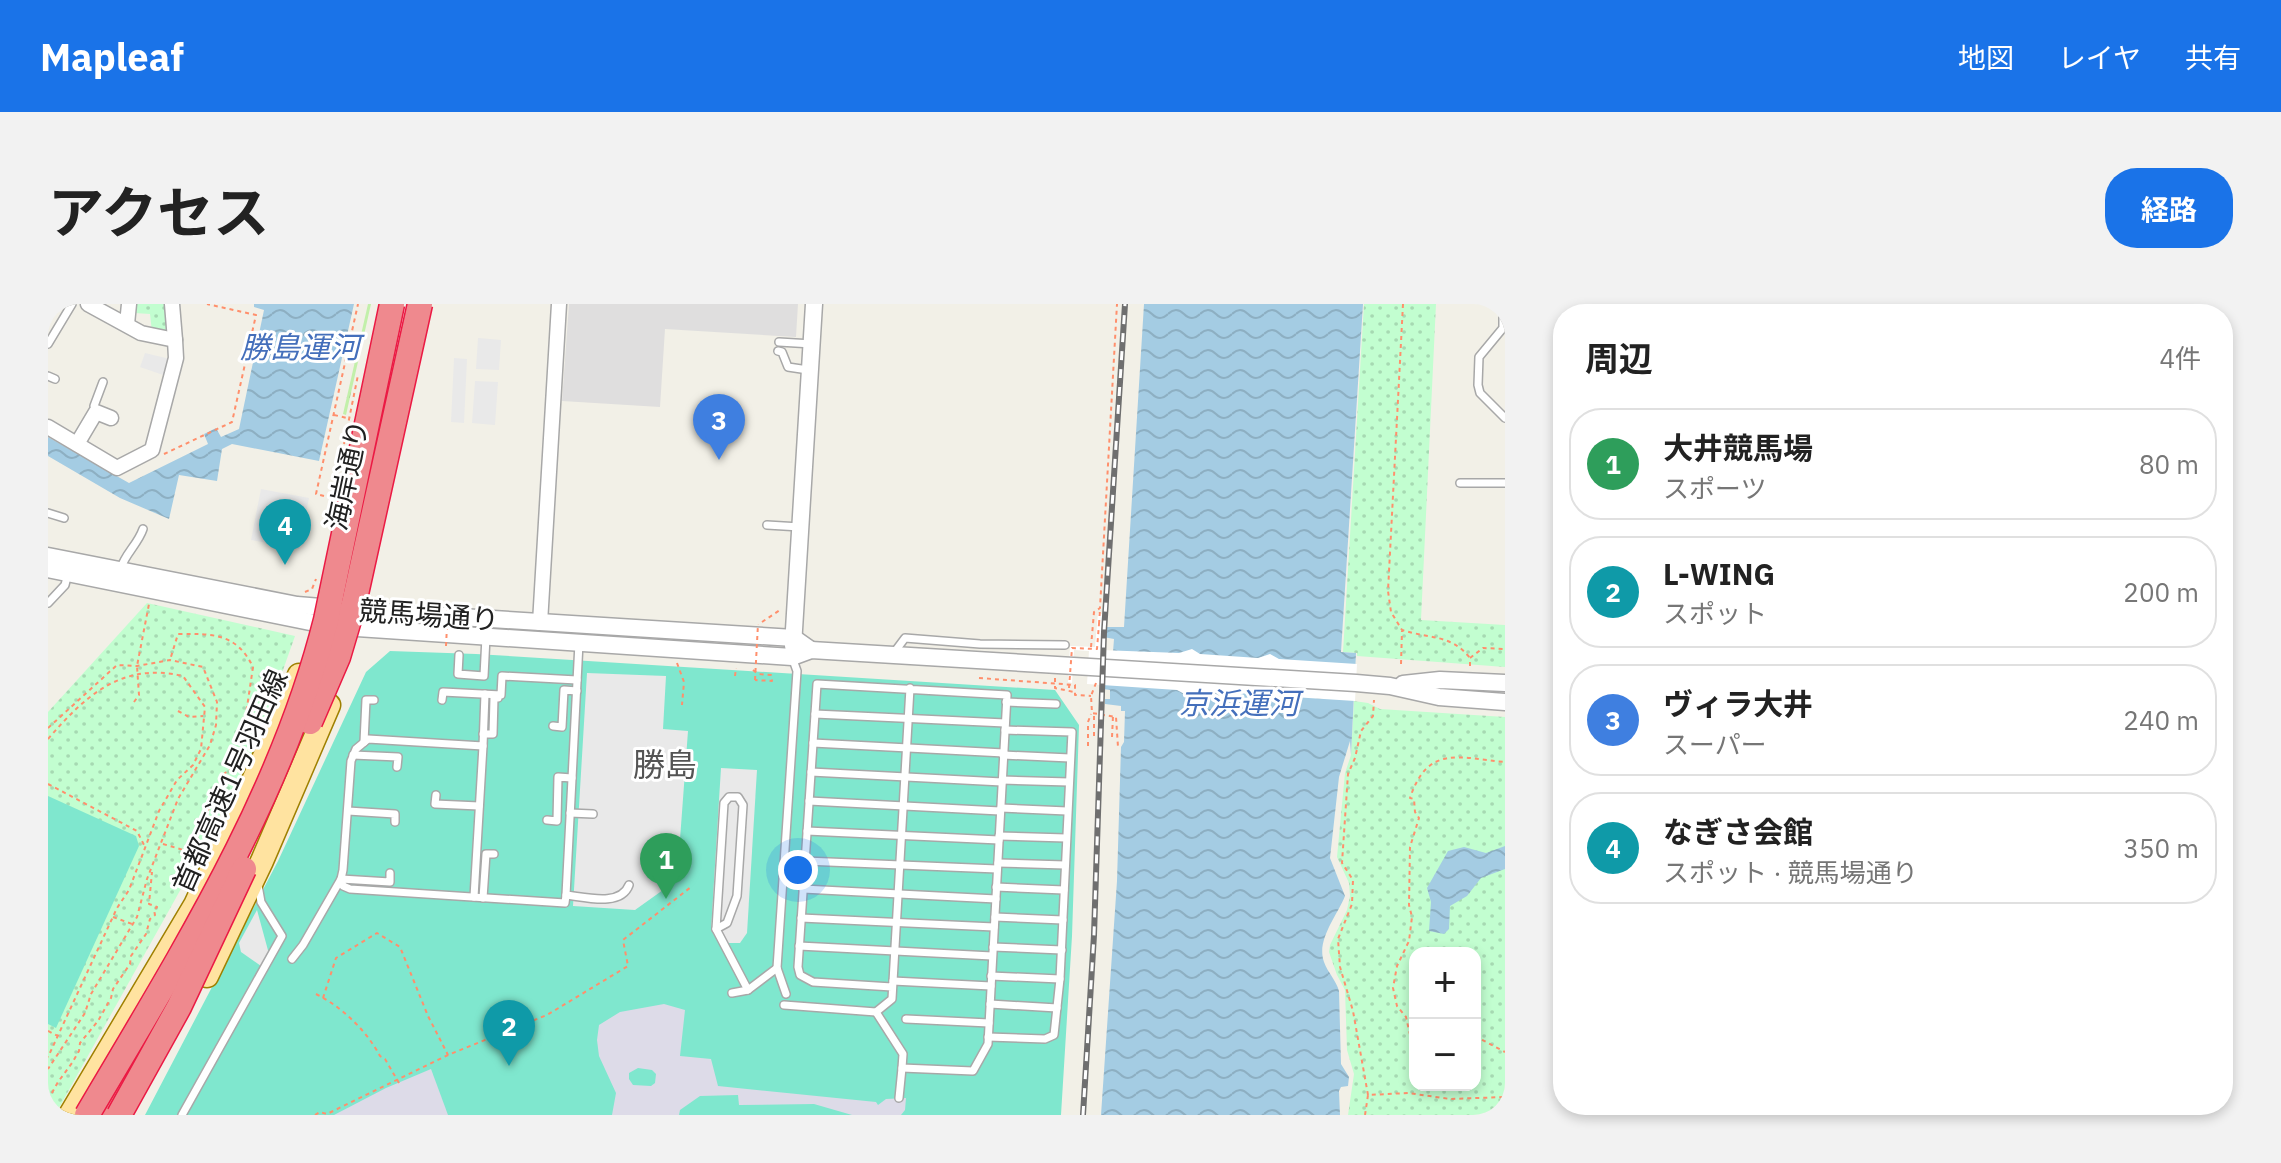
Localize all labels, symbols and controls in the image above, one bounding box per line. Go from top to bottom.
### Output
text: Mapleaf [40,32,184,81]
text: 地図 [1958,39,2014,76]
text: レイヤ [2058,39,2141,76]
text: 共有 [2185,39,2241,76]
button: 経路 [2105,168,2233,248]
text: アクセス [48,176,269,248]
water label: 勝島運河 [240,327,365,366]
text: 周辺 [1585,336,1653,380]
text: 4件 [2159,341,2201,375]
pin: 3 [693,394,745,460]
street label: 海岸通り [317,416,376,534]
text: 大井競馬場 [1663,428,1813,467]
text: 1 [1605,447,1621,481]
text: 80 m [2139,447,2199,481]
text: スポーツ [1663,471,1766,505]
pin: 4 [259,499,311,565]
text: L-WING [1663,554,1775,593]
text: 2 [1605,575,1621,609]
text: 200 m [2123,575,2199,609]
street label: 競馬場通り [358,591,500,638]
text: スポット [1663,596,1767,630]
street label: 首都高速1号羽田線 [164,663,295,898]
water label: 京浜運河 [1179,683,1304,722]
text: ヴィラ大井 [1663,684,1813,723]
text: 3 [1605,703,1621,737]
text: 240 m [2123,703,2199,737]
text: スーパー [1663,727,1767,761]
district label: 勝島 [633,743,697,785]
text: なぎさ会館 [1663,812,1813,851]
text: 4 [1605,831,1621,865]
text: 350 m [2123,831,2199,865]
pin: 1 [640,833,692,899]
your location [778,850,818,890]
text: スポット · 競馬場通り [1663,855,1918,889]
map controls [1409,947,1481,1091]
button: + [1409,947,1481,1019]
pin: 2 [483,1000,535,1066]
button: − [1409,1019,1481,1091]

